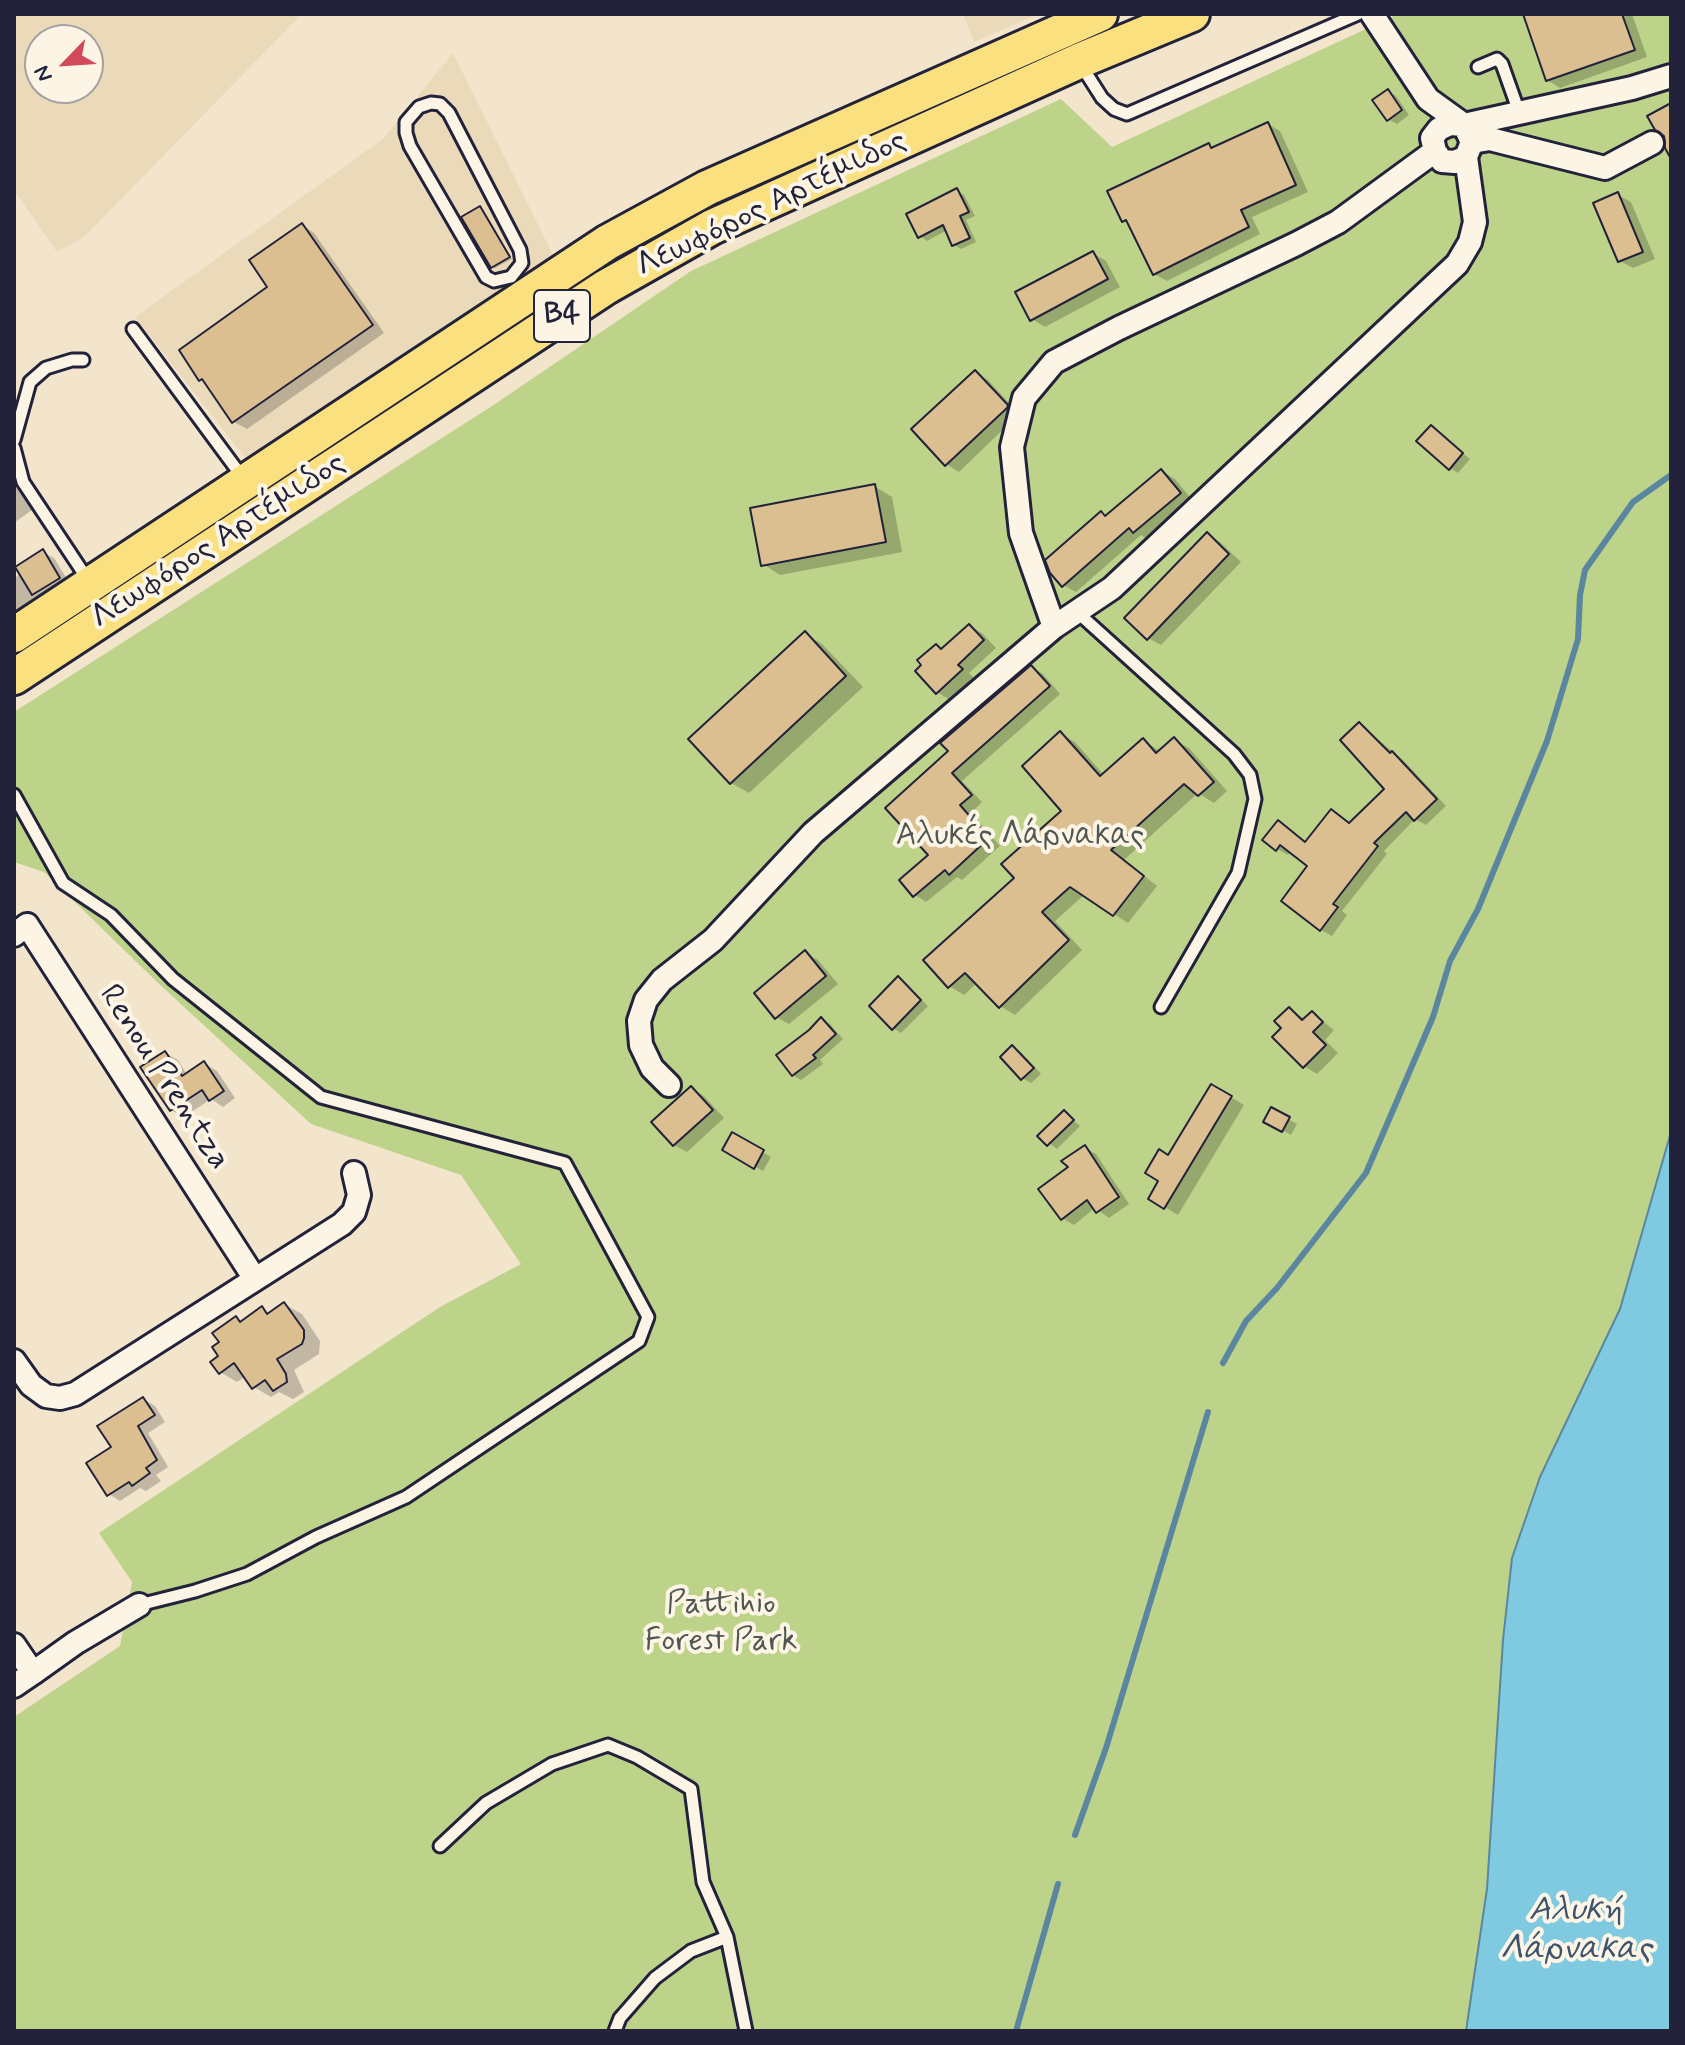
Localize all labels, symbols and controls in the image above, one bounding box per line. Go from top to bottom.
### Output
north arrow [24,24,104,104]
text: N [28,61,60,86]
street label: Λεωφόρος Αρτέμιδος [631,123,913,287]
road number: B4 [534,290,590,342]
street label: Λεωφόρος Αρτέμιδος [85,445,353,639]
park label: Αλυκές Λάρνακας [896,818,1144,856]
street label: Renou Prentza [89,978,237,1178]
park label: Pattihio Forest Park [645,1586,797,1661]
water label: Αλυκή Λάρνακας [1500,1892,1652,1972]

